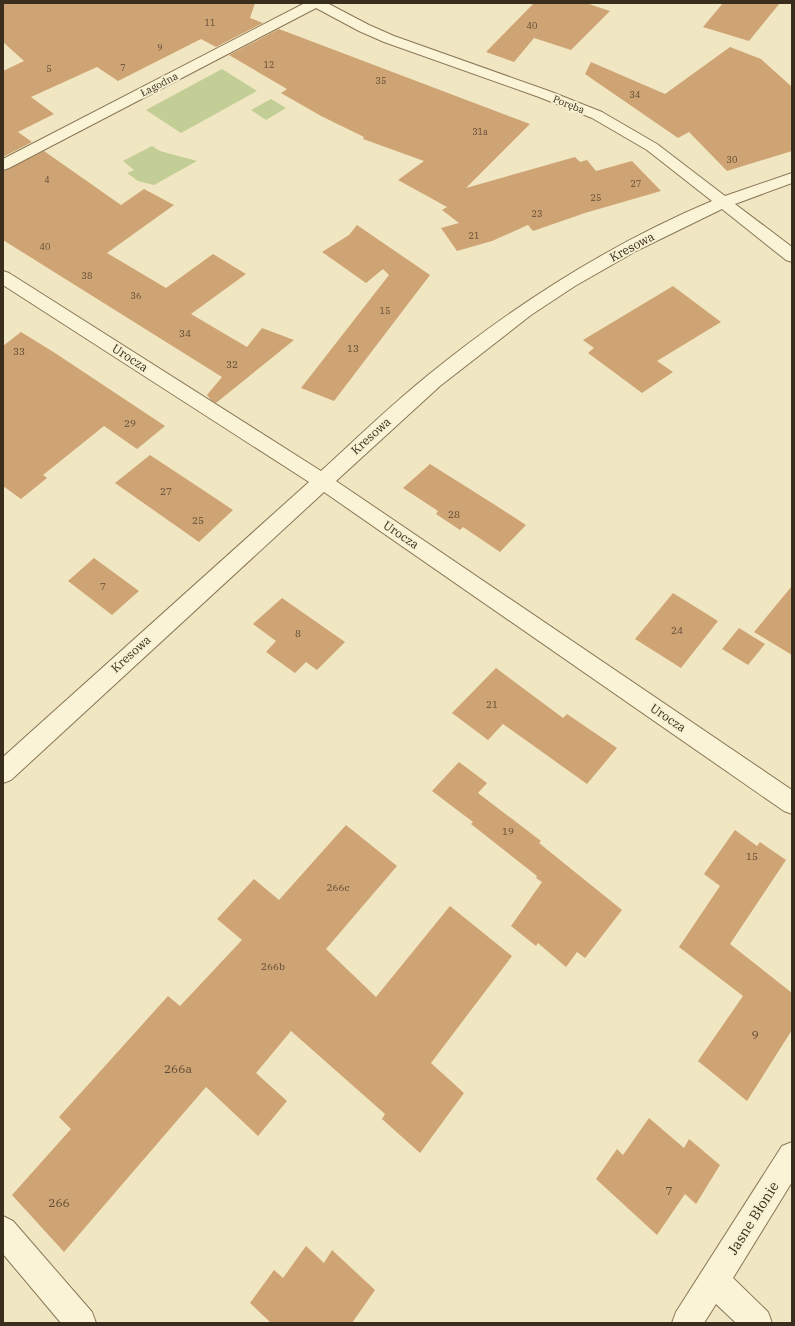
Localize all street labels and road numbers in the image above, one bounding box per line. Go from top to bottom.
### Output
street label: Łagodna [138,69,181,99]
street label: Poręba [551,92,587,117]
street label: Kresowa [607,228,657,265]
street label: Urocza [109,340,151,375]
street label: Kresowa [348,414,394,457]
street label: Urocza [381,517,422,552]
street label: Kresowa [108,632,154,675]
street label: Urocza [648,700,689,735]
street label: Jasne Błonie [723,1178,783,1258]

